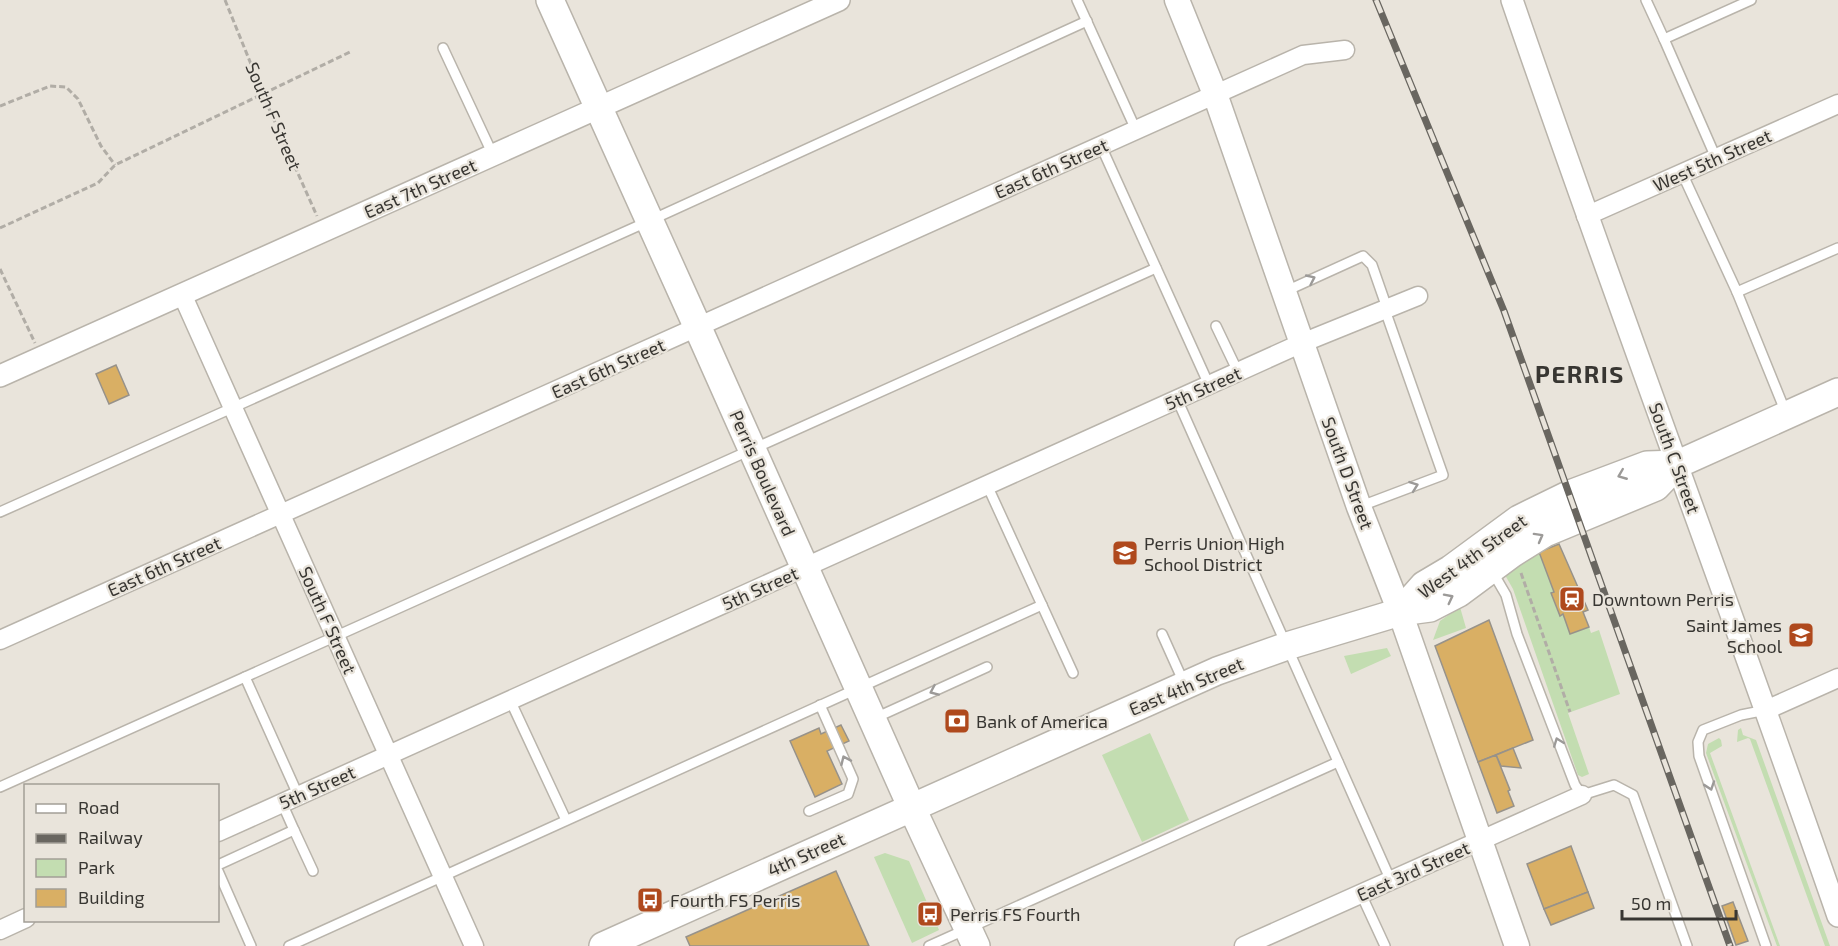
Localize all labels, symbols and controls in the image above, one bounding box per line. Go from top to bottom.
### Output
street label: South F Street [241,59,307,174]
street label: West 5th Street [1649,124,1775,196]
street label: East 6th Street [991,133,1111,203]
street label: East 7th Street [360,153,480,223]
one-way arrow [1304,275,1315,287]
street label: East 6th Street [548,333,668,403]
district label: PERRIS [1535,359,1625,388]
street label: 5th Street [1162,361,1245,415]
street label: South C Street [1645,400,1705,516]
street label: Perris Boulevard [725,407,801,539]
street label: South D Street [1318,414,1379,532]
one-way arrow [1617,468,1628,480]
one-way arrow [1408,481,1418,494]
street label: West 4th Street [1413,509,1531,603]
street label: East 6th Street [104,531,224,601]
place label: Perris Union High School District [1144,532,1285,575]
one-way arrow [1533,533,1543,544]
school or university icon: Perris Union High School District [1110,538,1140,568]
street label: 5th Street [719,561,802,615]
street label: South F Street [294,563,362,677]
station icon: Downtown Perris [1557,584,1587,614]
place label: Downtown Perris [1592,588,1734,610]
one-way arrow [1443,594,1453,605]
place label: Saint James School [1686,614,1783,657]
school or university icon: Saint James School [1786,620,1816,650]
street label: East 4th Street [1125,652,1247,720]
one-way arrow [929,684,940,696]
bank icon: Bank of America [942,706,972,736]
place label: Bank of America [976,710,1108,732]
one-way arrow [1553,737,1566,748]
one-way arrow [840,756,852,767]
street label: 5th Street [276,760,359,814]
one-way arrow [1703,780,1715,791]
legend [24,784,219,922]
text: Road [78,796,119,818]
text: Railway [78,826,143,848]
street label: 4th Street [764,827,848,881]
street label: East 3rd Street [1353,836,1473,906]
text: Park [78,856,115,878]
scale bar [1622,883,1736,921]
bus stop icon: Fourth FS Perris [635,885,665,915]
text: Building [78,886,145,908]
place label: Fourth FS Perris [670,889,800,911]
text: 50 m [1631,892,1671,914]
bus stop icon: Perris FS Fourth [915,899,945,929]
place label: Perris FS Fourth [950,903,1080,925]

